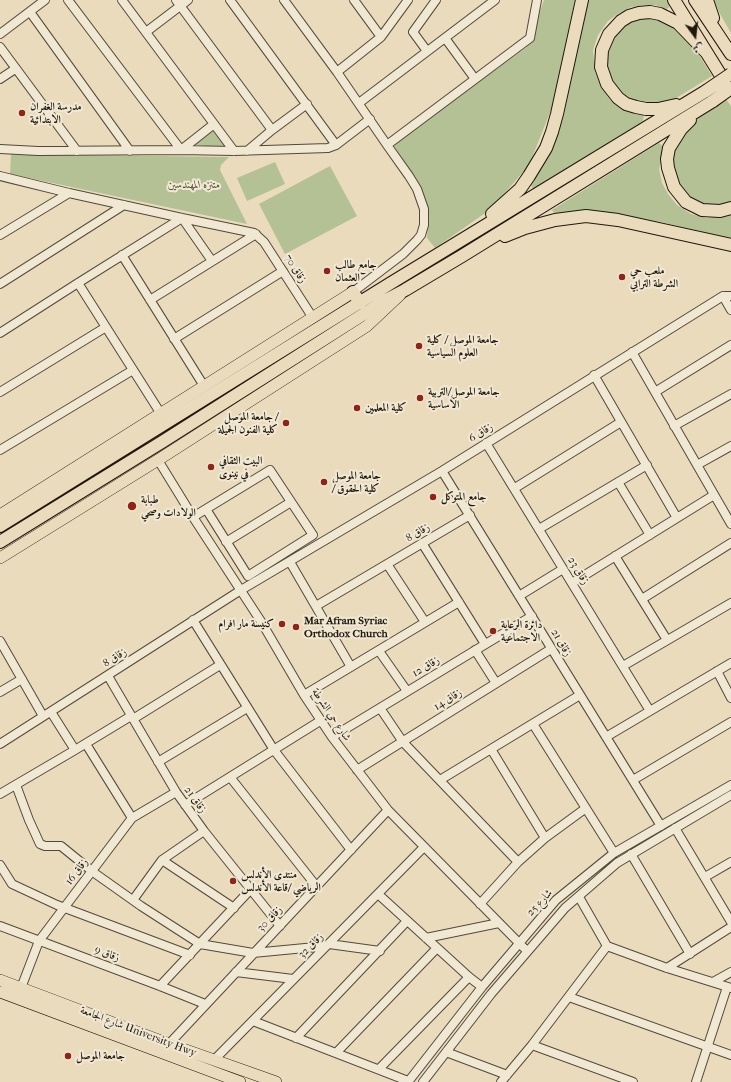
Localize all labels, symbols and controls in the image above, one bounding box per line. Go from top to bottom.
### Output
north arrow [675,16,715,56]
text: ش [691,40,705,56]
place label: مدرسة الغفران الابتدائية [30,100,82,126]
marker: مدرسة الغفران الابتدائية [17,108,27,118]
park label: متنزه المهندسين [168,178,220,192]
street label: زقاق 70 [281,252,309,286]
place label: جامع طالب العثمان [335,258,377,284]
place label: ملعب حي الشرطة الترابي [630,264,678,290]
marker: جامع طالب العثمان [322,266,332,276]
marker: ملعب حي الشرطة الترابي [617,272,627,282]
place label: جامعة الموصل / كلية العلوم السياسية [427,333,499,359]
marker: جامعة الموصل / كلية العلوم السياسية [414,341,424,351]
place label: جامعة الموصل/التربية الاساسية [428,385,500,411]
marker: جامعة الموصل/التربية الاساسية [415,393,425,403]
place label: كلية المعلمين [365,401,407,415]
marker: كلية المعلمين [352,403,362,413]
place label: جامعة الموصل / كلية الفنون الجميلة [218,410,278,436]
marker: جامعة الموصل / كلية الفنون الجميلة [281,418,291,428]
street label: زقاق 6 [466,421,496,445]
place label: البيت الثقافي في نينوى [219,454,262,480]
marker: البيت الثقافي في نينوى [206,462,216,472]
place label: جامعة الموصل / كلية الحقوق [332,469,381,495]
marker: جامعة الموصل / كلية الحقوق [319,477,329,487]
place label: جامع المتوكل [441,490,486,504]
marker: جامع المتوكل [428,492,438,502]
place label: طبابة الولادات وصحي [141,493,196,519]
marker: طبابة الولادات وصحي [126,500,138,512]
street label: زقاق 8 [404,521,432,545]
street label: زقاق 23 [564,555,592,587]
place label: Mar Afram Syriac Orthodox Church [304,614,388,640]
place label: كنيسة مار افرام [218,617,274,631]
place label: دائرة الرعاية الاجتماعية [501,618,542,644]
marker: كنيسة مار افرام [277,619,287,629]
marker: Mar Afram Syriac Orthodox Church [291,622,301,632]
marker: دائرة الرعاية الاجتماعية [488,626,498,636]
street label: زقاق 21 [548,627,574,659]
street label: زقاق 8 [101,645,129,671]
street label: زقاق 12 [410,654,442,680]
street label: شارع حي الشرطة [309,686,353,744]
street label: زقاق 14 [432,686,464,714]
street label: زقاق 21 [181,784,209,816]
street label: زقاق 16 [63,856,91,888]
place label: منتدى الأندلس الرياضي /قاعة الأندلس [241,868,321,894]
marker: منتدى الأندلس الرياضي /قاعة الأندلس [228,876,238,886]
street label: شارع 25 [524,887,556,919]
street label: زقاق 30 [255,903,285,935]
street label: زقاق 32 [296,931,326,961]
street label: زقاق 9 [93,943,121,965]
street label: شارع الجامعة University Hwy [78,1004,198,1060]
place label: جامعة الموصل [76,1049,125,1063]
marker: جامعة الموصل [63,1051,73,1061]

